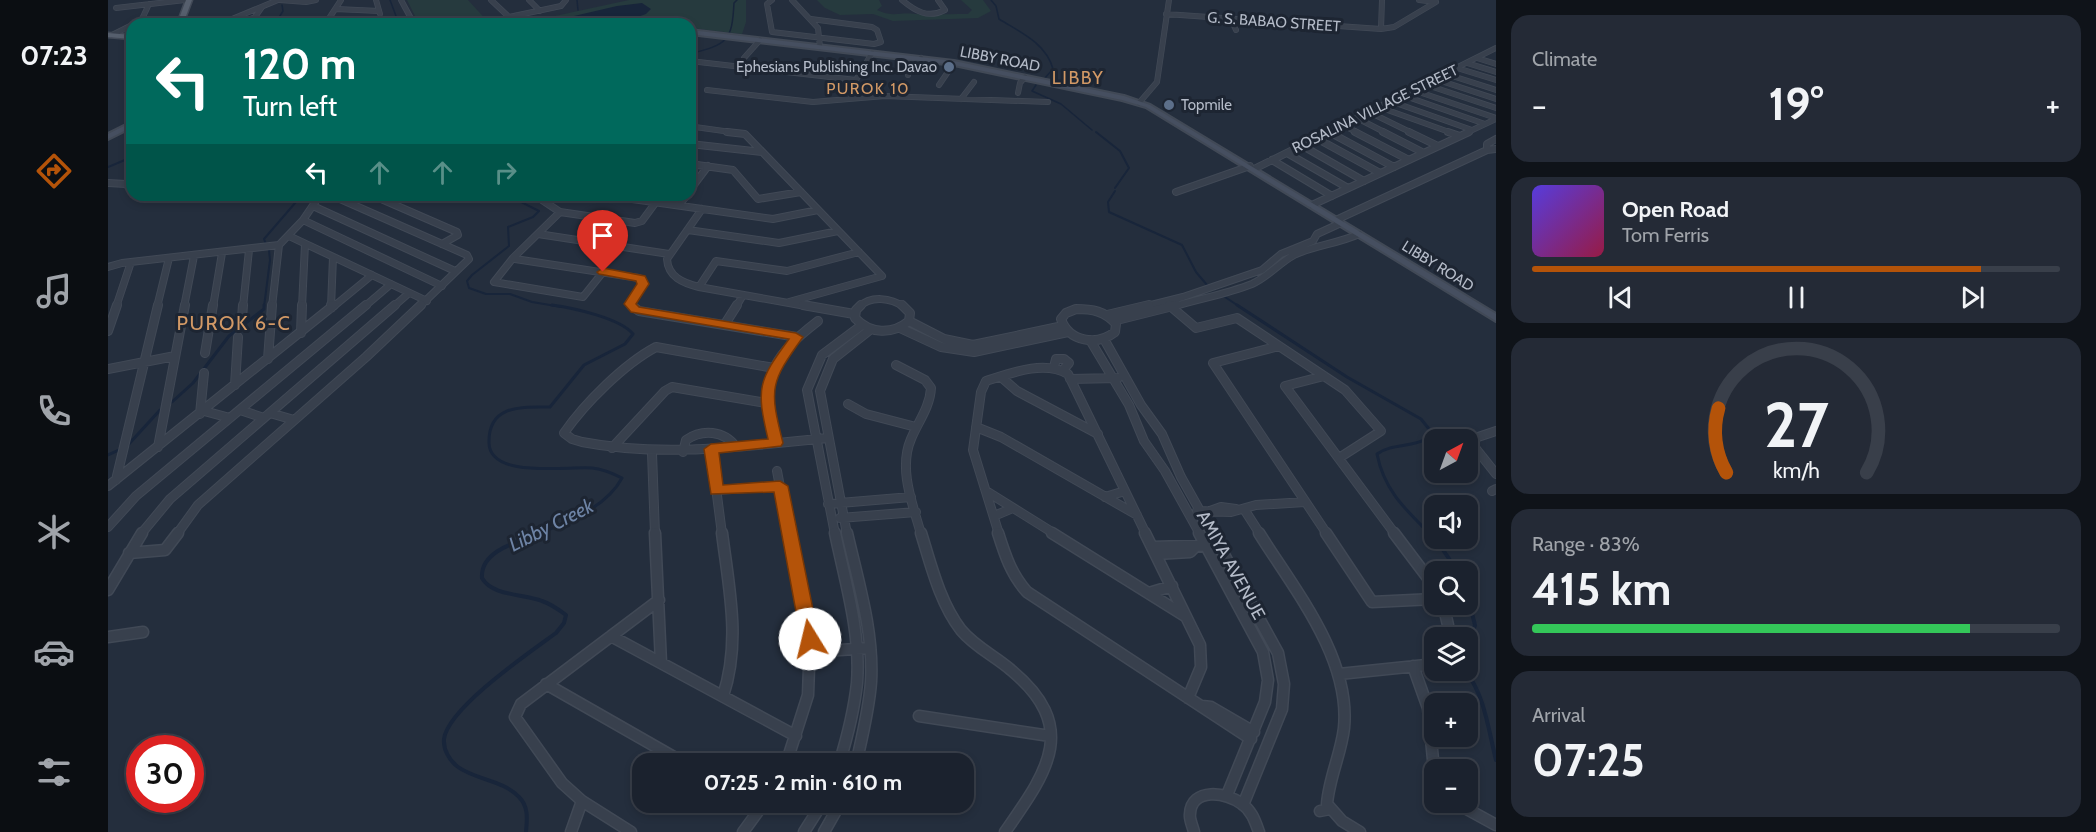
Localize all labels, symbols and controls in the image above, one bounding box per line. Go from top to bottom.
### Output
street label: G. S. BABAO STREET [1207,8,1341,36]
text: 120 m [243,38,356,90]
text: 07:23 [20,39,88,72]
icon: left [144,42,222,120]
street label: LIBBY ROAD [958,42,1042,76]
text: Climate [1532,47,1597,71]
place label: Ephesians Publishing Inc. Davao [736,58,937,76]
marker: Ephesians Publishing Inc. Davao [942,60,956,74]
street label: ROSALINA VILLAGE STREET [1289,61,1461,157]
district label: LIBBY [1052,67,1104,89]
text: 19° [1769,77,1823,131]
district label: PUROK 10 [826,79,910,98]
text: − [1532,85,1547,125]
text: + [2045,85,2060,125]
text: Turn left [243,90,337,123]
place label: Topmile [1181,96,1232,114]
marker: Topmile [1162,98,1176,112]
icon: directions [33,150,75,192]
icon: left [300,156,333,189]
icon: ahead [363,156,396,189]
icon: ahead [426,156,459,189]
icon: right [489,156,522,189]
text: Open Road [1622,196,1729,223]
pin [577,210,628,272]
icon: arrive [586,219,619,252]
text: Tom Ferris [1622,223,1709,247]
street label: LIBBY ROAD [1399,237,1477,295]
icon: music [33,270,75,312]
icon: previous [1604,281,1637,314]
icon: pause [1780,281,1813,314]
icon: next [1956,281,1989,314]
district label: PUROK 6-C [177,311,291,335]
text: 27 [1764,387,1829,463]
icon: phone [33,390,75,432]
north arrow [1424,429,1478,483]
map controls [1424,429,1478,813]
text: km/h [1773,457,1819,483]
water label: Libby Creek [505,493,599,557]
button: sound [1424,495,1478,549]
street label: AMIYA AVENUE [1192,507,1270,623]
icon: climate [33,511,75,553]
text: Range · 83% [1532,532,1640,556]
button: search [1424,561,1478,615]
text: 415 km [1532,562,1671,616]
position arrow [778,607,842,671]
button: layers [1424,627,1478,681]
icon: car [33,631,75,673]
button: + [1424,693,1478,747]
text: Arrival [1532,703,1585,727]
text: 07:25 [1532,733,1645,787]
speed limit sign: 30 [126,735,204,813]
icon: filters [33,751,75,793]
button: − [1424,759,1478,813]
text: 07:25 · 2 min · 610 m [704,769,902,796]

